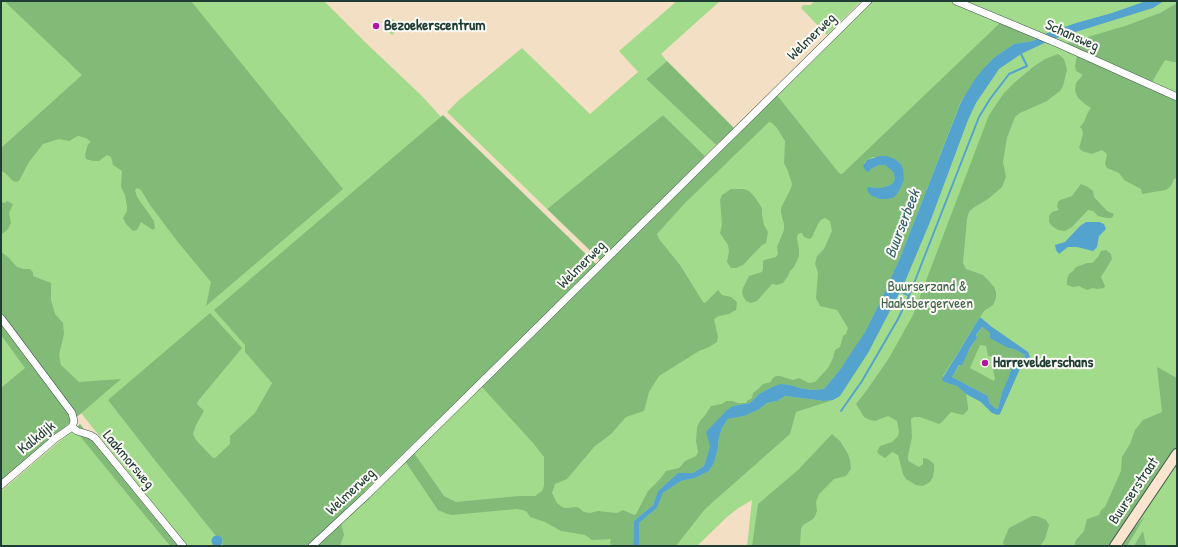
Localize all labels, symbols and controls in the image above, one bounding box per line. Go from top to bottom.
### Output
street label: Welmerweg [784,9,840,65]
street label: Schansweg [1042,16,1102,56]
place label: Bezoekerscentrum [384,17,485,35]
marker: Bezoekerscentrum [371,21,381,31]
water label: Buurserbeek [881,187,925,261]
street label: Welmerweg [554,237,610,293]
park label: Buurserzand & Haaksbergerveen [881,278,973,313]
place label: Harrevelderschans [993,354,1093,372]
marker: Harrevelderschans [980,358,990,368]
street label: Kalkdijk [15,418,59,458]
street label: Laakmorsweg [98,427,158,493]
street label: Buurserstraat [1105,454,1163,528]
street label: Welmerweg [323,465,379,519]

